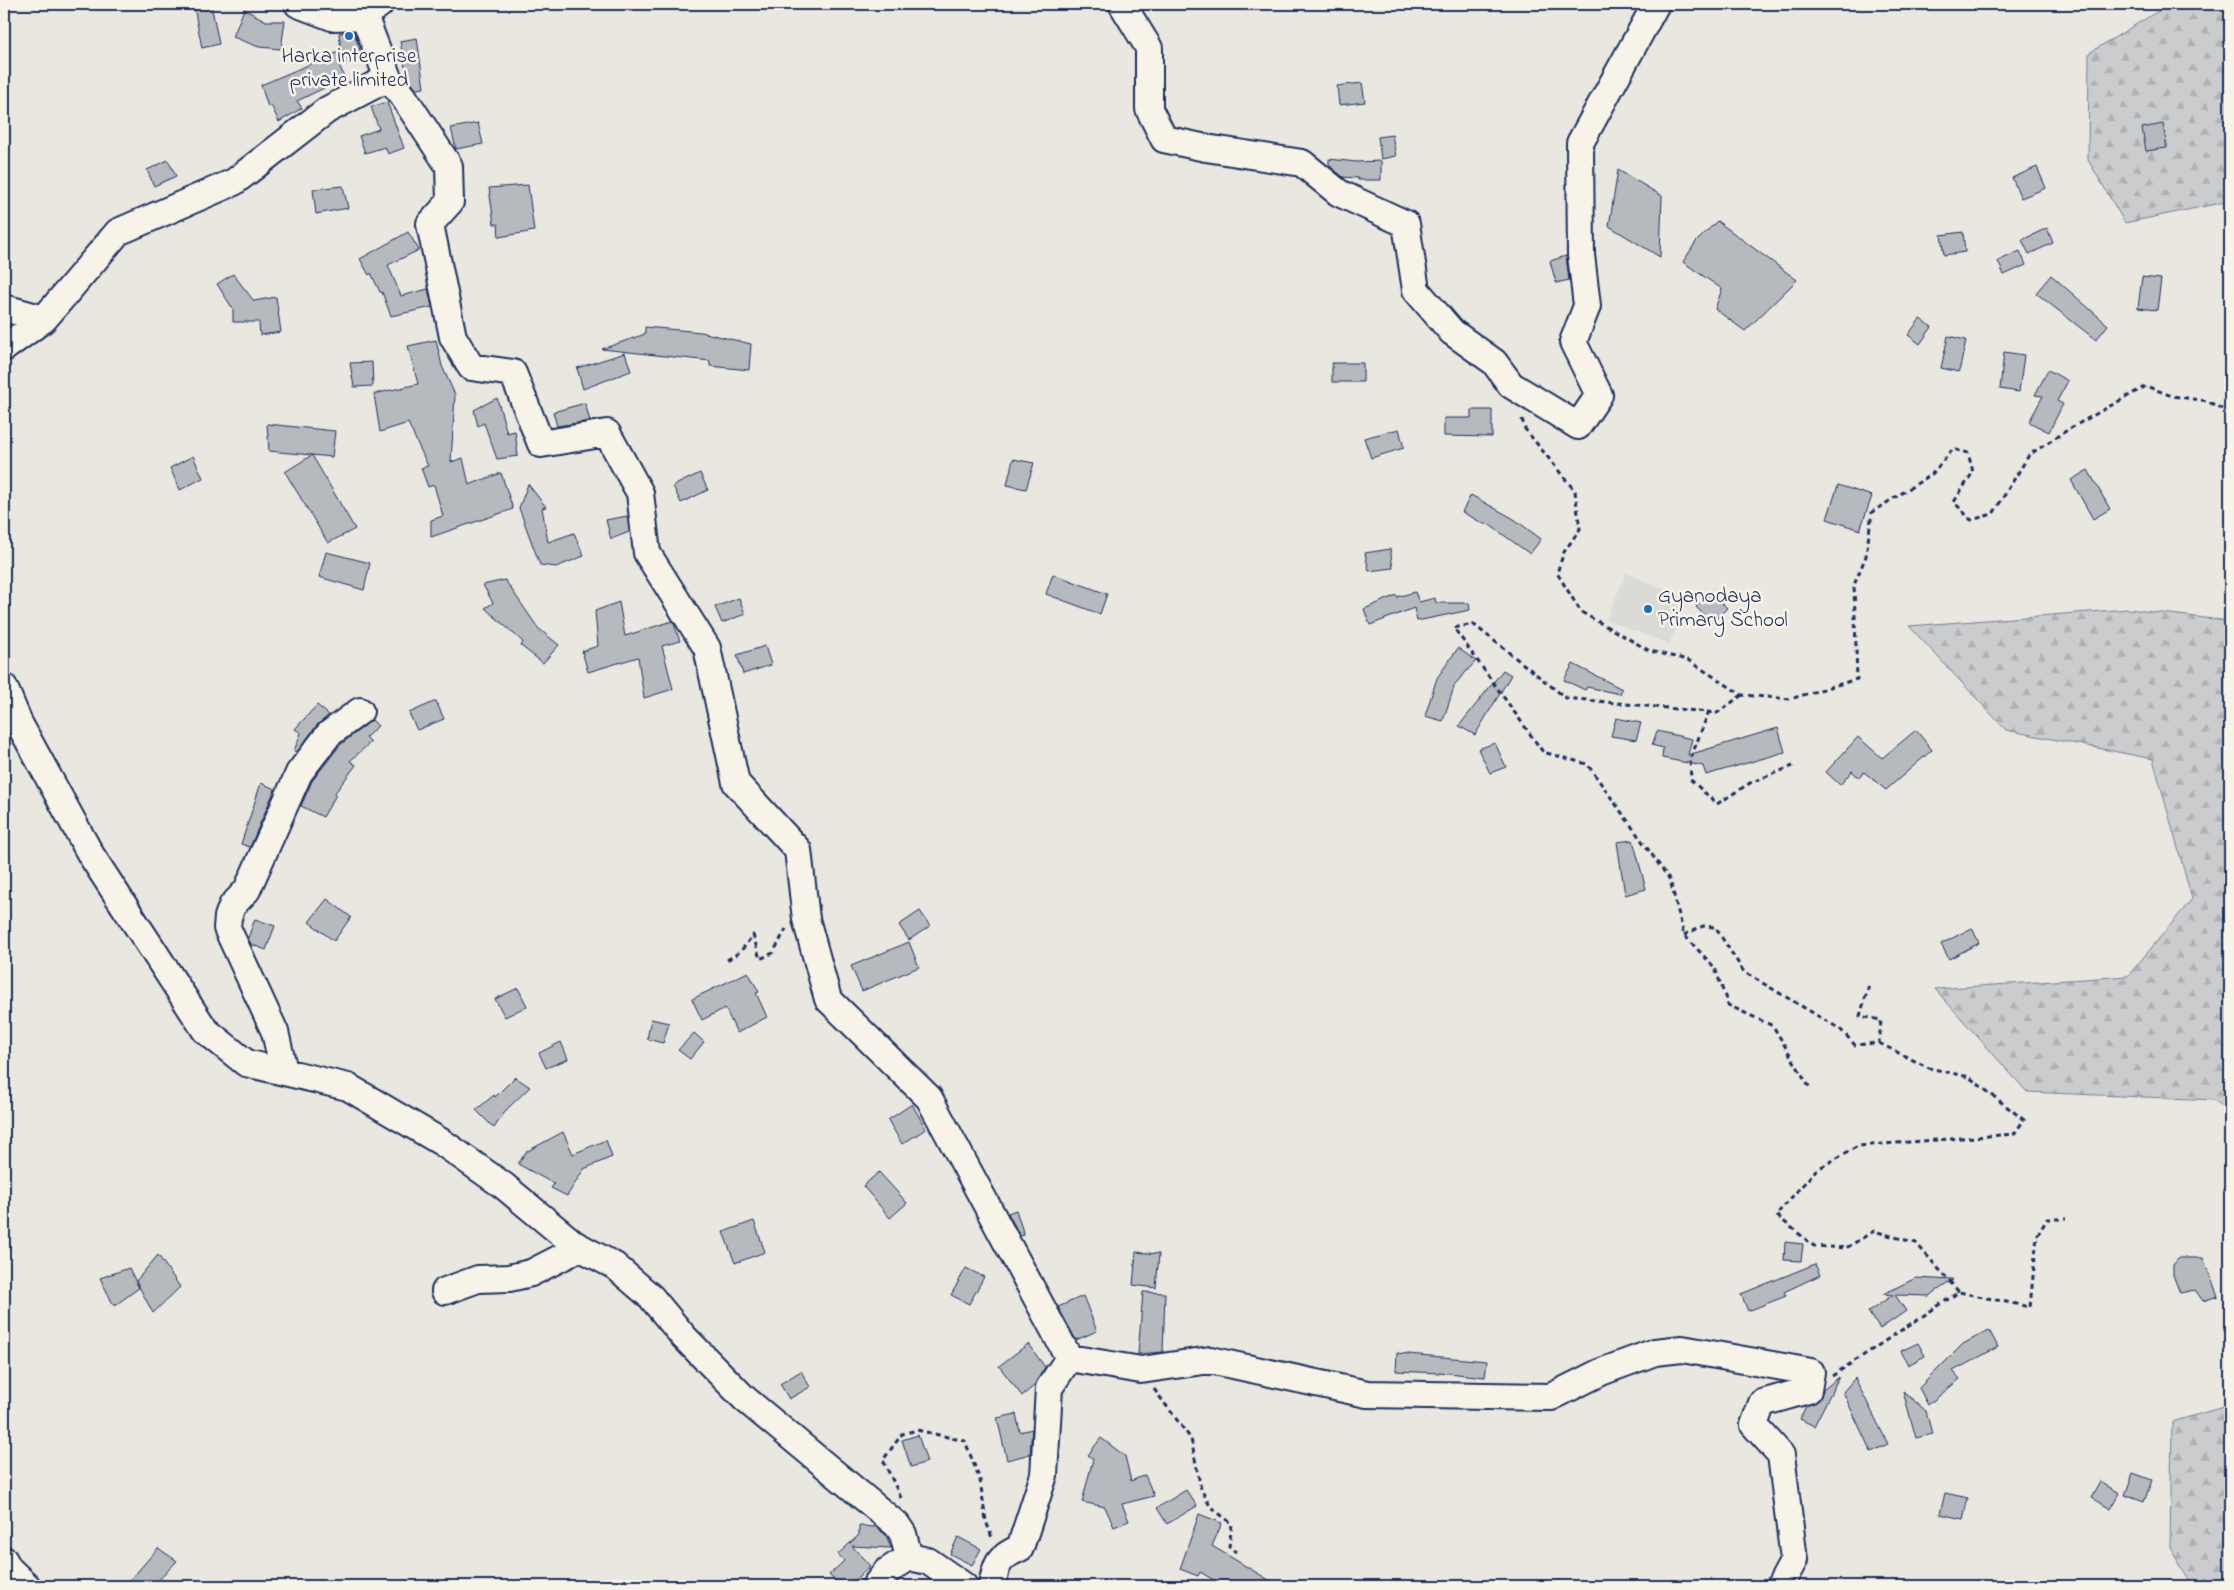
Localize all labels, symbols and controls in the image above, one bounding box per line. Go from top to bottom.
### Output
marker: Harka interprise private limited [343,30,355,42]
place label: Harka interprise private limited [282,42,417,96]
place label: Gyanodaya Primary School [1658,582,1788,638]
marker: Gyanodaya Primary School [1642,603,1654,615]

